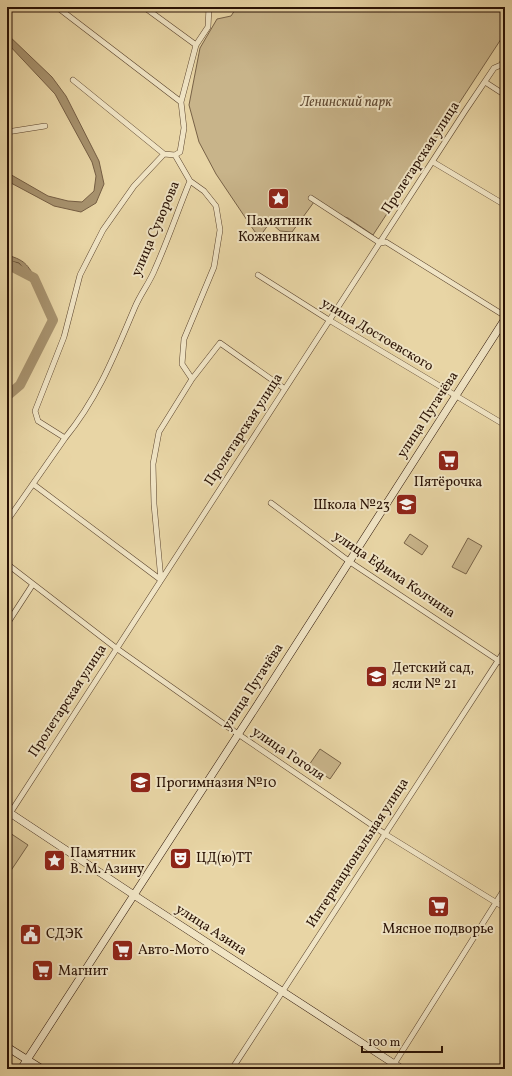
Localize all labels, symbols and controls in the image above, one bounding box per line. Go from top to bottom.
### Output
park label: Ленинский парк [299,93,392,112]
street label: Пролетарская улица [377,98,465,218]
street label: улица Суворова [127,178,185,280]
place icon: Памятник Кожевникам [266,186,292,212]
place label: Памятник Кожевникам [238,212,320,247]
street label: улица Достоевского [317,294,437,376]
street label: улица Пугачёва [393,368,463,462]
street label: Пролетарская улица [200,370,288,490]
supermarket icon: Пятёрочка [435,447,461,473]
place label: Пятёрочка [414,473,482,492]
school or university icon: Школа №23 [393,492,419,518]
place label: Школа №23 [313,496,390,515]
street label: улица Ефима Колчина [329,527,459,623]
street label: улица Пугачёва [218,640,288,734]
street label: Пролетарская улица [24,641,112,761]
place label: Детский сад, ясли № 21 [392,659,474,694]
school or university icon: Детский сад, ясли № 21 [363,663,389,689]
street label: улица Гоголя [248,723,328,785]
school or university icon: Прогимназия №10 [128,770,154,796]
place label: Прогимназия №10 [156,774,276,793]
street label: Интернациональная улица [302,774,414,932]
place label: Памятник В. М. Азину [70,844,145,879]
theatre icon: ЦД(ю)ТТ [168,845,194,871]
place icon: Памятник В. М. Азину [41,848,67,874]
place label: ЦД(ю)ТТ [196,849,252,868]
supermarket icon: Мясное подворье [425,894,451,920]
street label: улица Азина [172,900,250,960]
place label: Мясное подворье [382,920,494,939]
public building icon: СДЭК [17,921,43,947]
place label: СДЭК [46,925,84,944]
supermarket icon: Авто-Мото [110,937,136,963]
place label: Авто-Мото [138,941,209,960]
supermarket icon: Магнит [29,958,55,984]
place label: Магнит [58,962,108,981]
scale bar [362,1028,442,1054]
text: 100 m [368,1035,401,1051]

